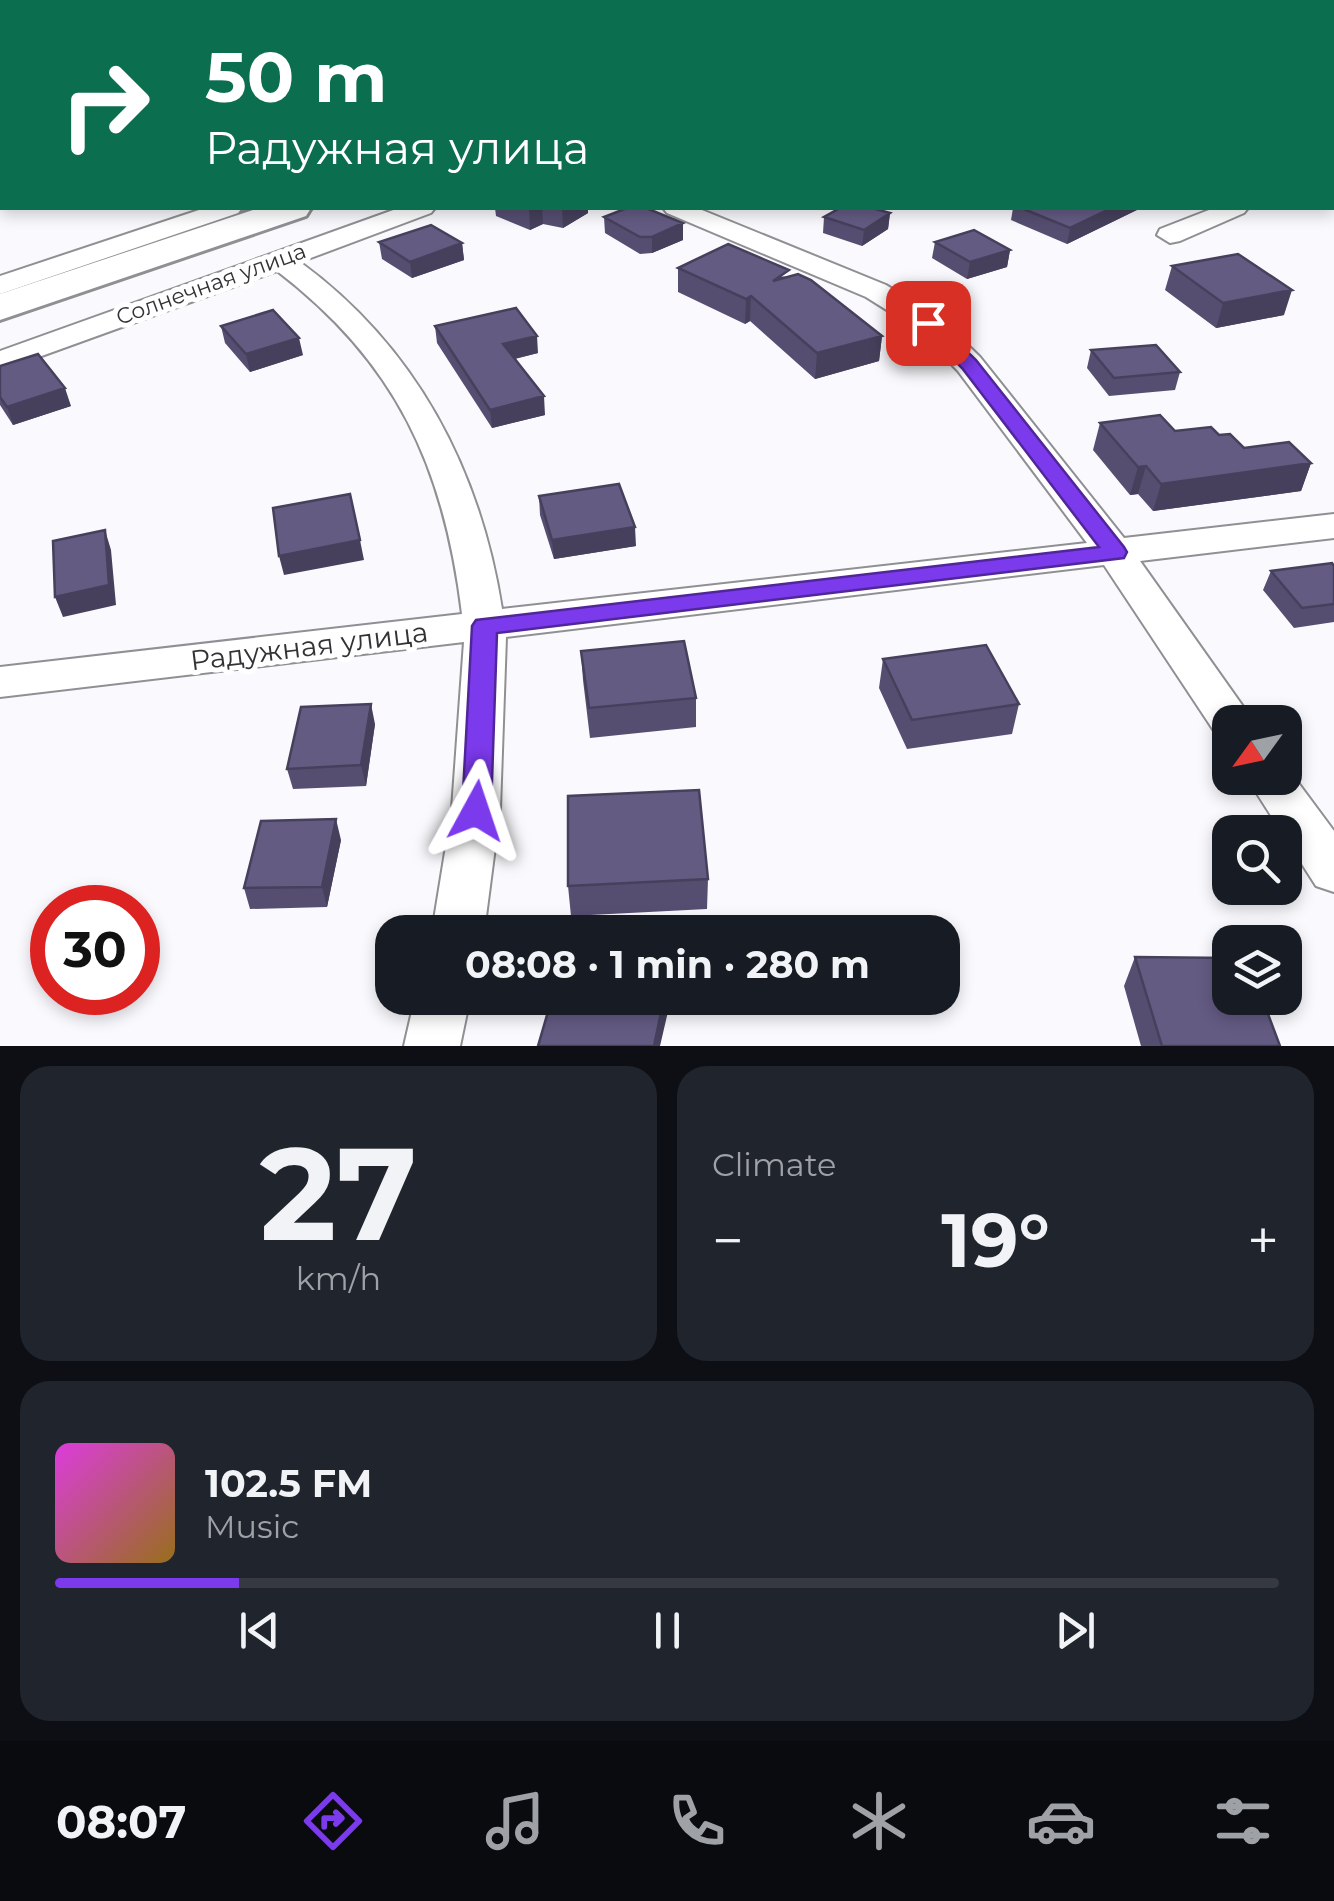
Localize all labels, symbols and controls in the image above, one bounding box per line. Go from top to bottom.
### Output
text: 50 m [205,34,387,120]
icon: right [40,40,170,170]
text: Радужная улица [205,120,589,175]
street label: Солнечная улица [112,237,310,331]
pin [886,281,971,366]
icon: arrive [901,296,956,351]
street label: Радужная улица [188,615,430,677]
north arrow [1212,705,1302,795]
map controls [1212,705,1302,1015]
position arrow [424,759,528,863]
button: search [1212,815,1302,905]
speed limit sign: 30 [30,885,160,1015]
button: layers [1212,925,1302,1015]
text: 08:08 · 1 min · 280 m [465,941,870,988]
text: 27 [260,1114,417,1273]
text: Climate [712,1145,836,1184]
text: 19° [941,1194,1050,1286]
text: − [712,1207,744,1274]
text: + [1247,1207,1279,1274]
text: km/h [296,1259,381,1298]
text: 102.5 FM [205,1460,372,1507]
text: Music [205,1507,299,1546]
icon: previous [232,1603,287,1658]
icon: pause [640,1603,695,1658]
icon: next [1048,1603,1103,1658]
icon: directions [298,1786,368,1856]
icon: music [480,1786,550,1856]
icon: phone [662,1786,732,1856]
icon: climate [844,1786,914,1856]
icon: car [1026,1786,1096,1856]
icon: filters [1208,1786,1278,1856]
text: 08:07 [56,1794,186,1849]

